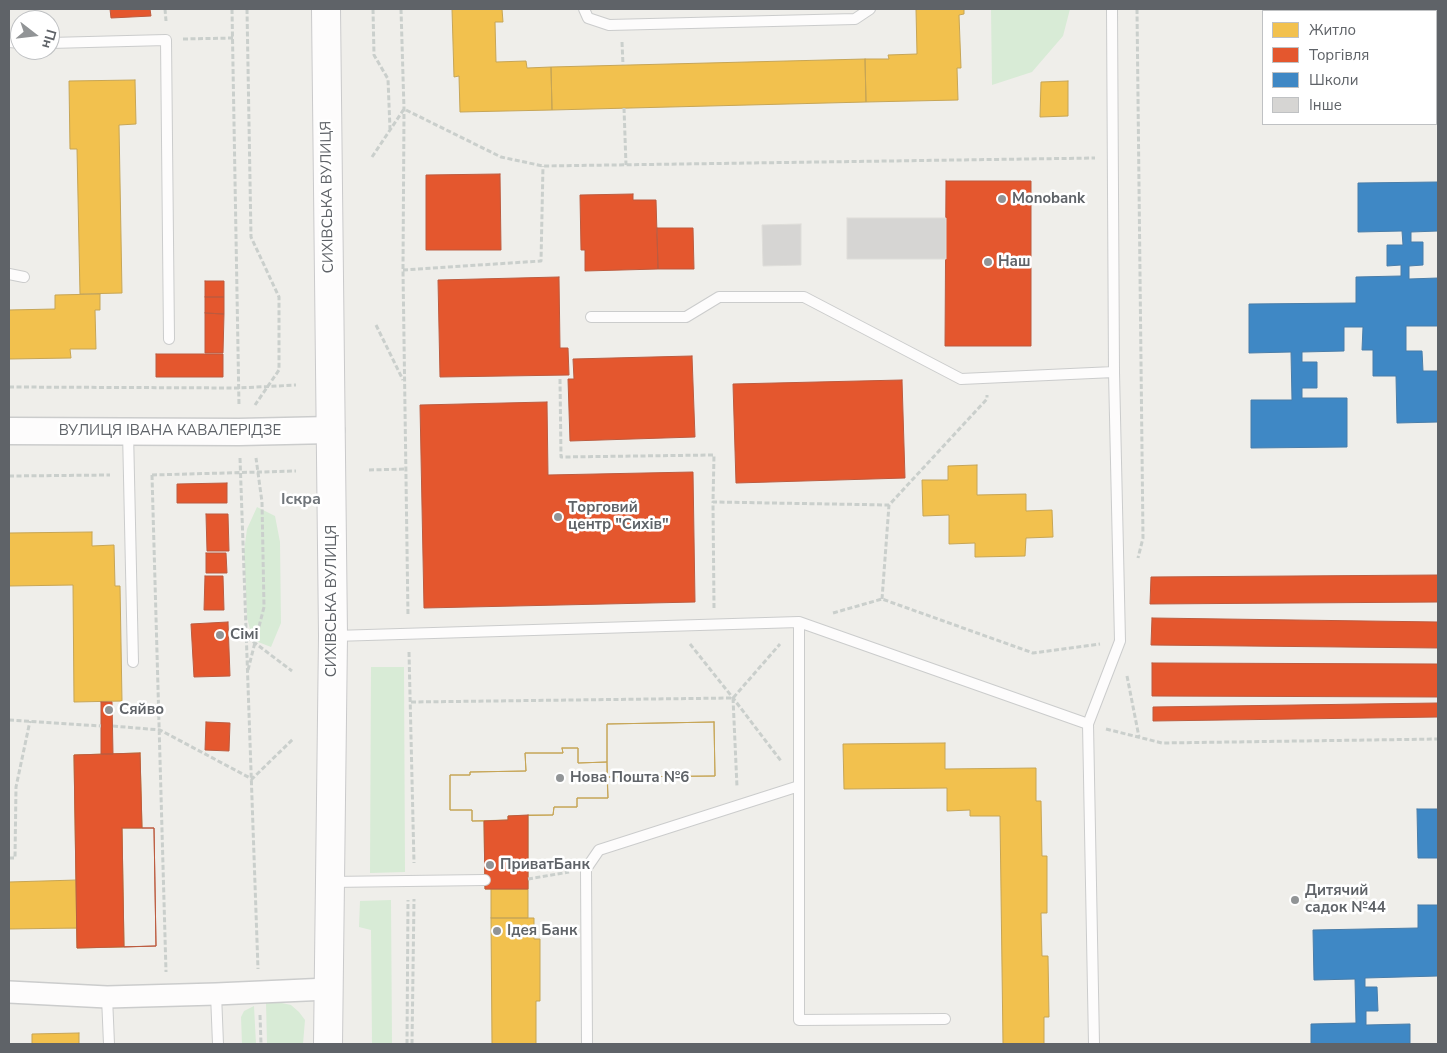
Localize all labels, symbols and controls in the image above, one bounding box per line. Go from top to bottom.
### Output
north arrow [10,10,60,60]
legend [1262,10,1437,125]
text: Житло [1309,20,1356,40]
text: Пн [37,27,61,51]
text: Торгівля [1309,45,1369,65]
text: Школи [1309,70,1358,90]
text: Інше [1309,95,1342,115]
street label: СИХІВСЬКА ВУЛИЦЯ [318,121,338,273]
place label: Monobank [1012,190,1085,208]
marker: Monobank [996,193,1008,205]
place label: Наш [998,253,1030,271]
marker: Наш [982,256,994,268]
street label: ВУЛИЦЯ ІВАНА КАВАЛЕРІДЗЕ [59,422,281,440]
district label: Іскра [281,490,321,510]
place label: Tорговий центр "Сихів" [568,499,669,534]
marker: Tорговий центр "Сихів" [552,511,564,523]
street label: СИХІВСЬКА ВУЛИЦЯ [323,525,341,677]
place label: Сімі [230,626,259,644]
marker: Сімі [214,629,226,641]
place label: Сяйво [119,701,164,719]
marker: Сяйво [103,704,115,716]
place label: Нова Пошта №6 [570,769,689,787]
marker: Нова Пошта №6 [554,772,566,784]
place label: ПриватБанк [500,856,590,874]
marker: ПриватБанк [484,859,496,871]
place label: Дитячий садок №44 [1305,882,1386,917]
marker: Дитячий садок №44 [1289,894,1301,906]
place label: Ідея Банк [507,922,577,940]
marker: Ідея Банк [491,925,503,937]

